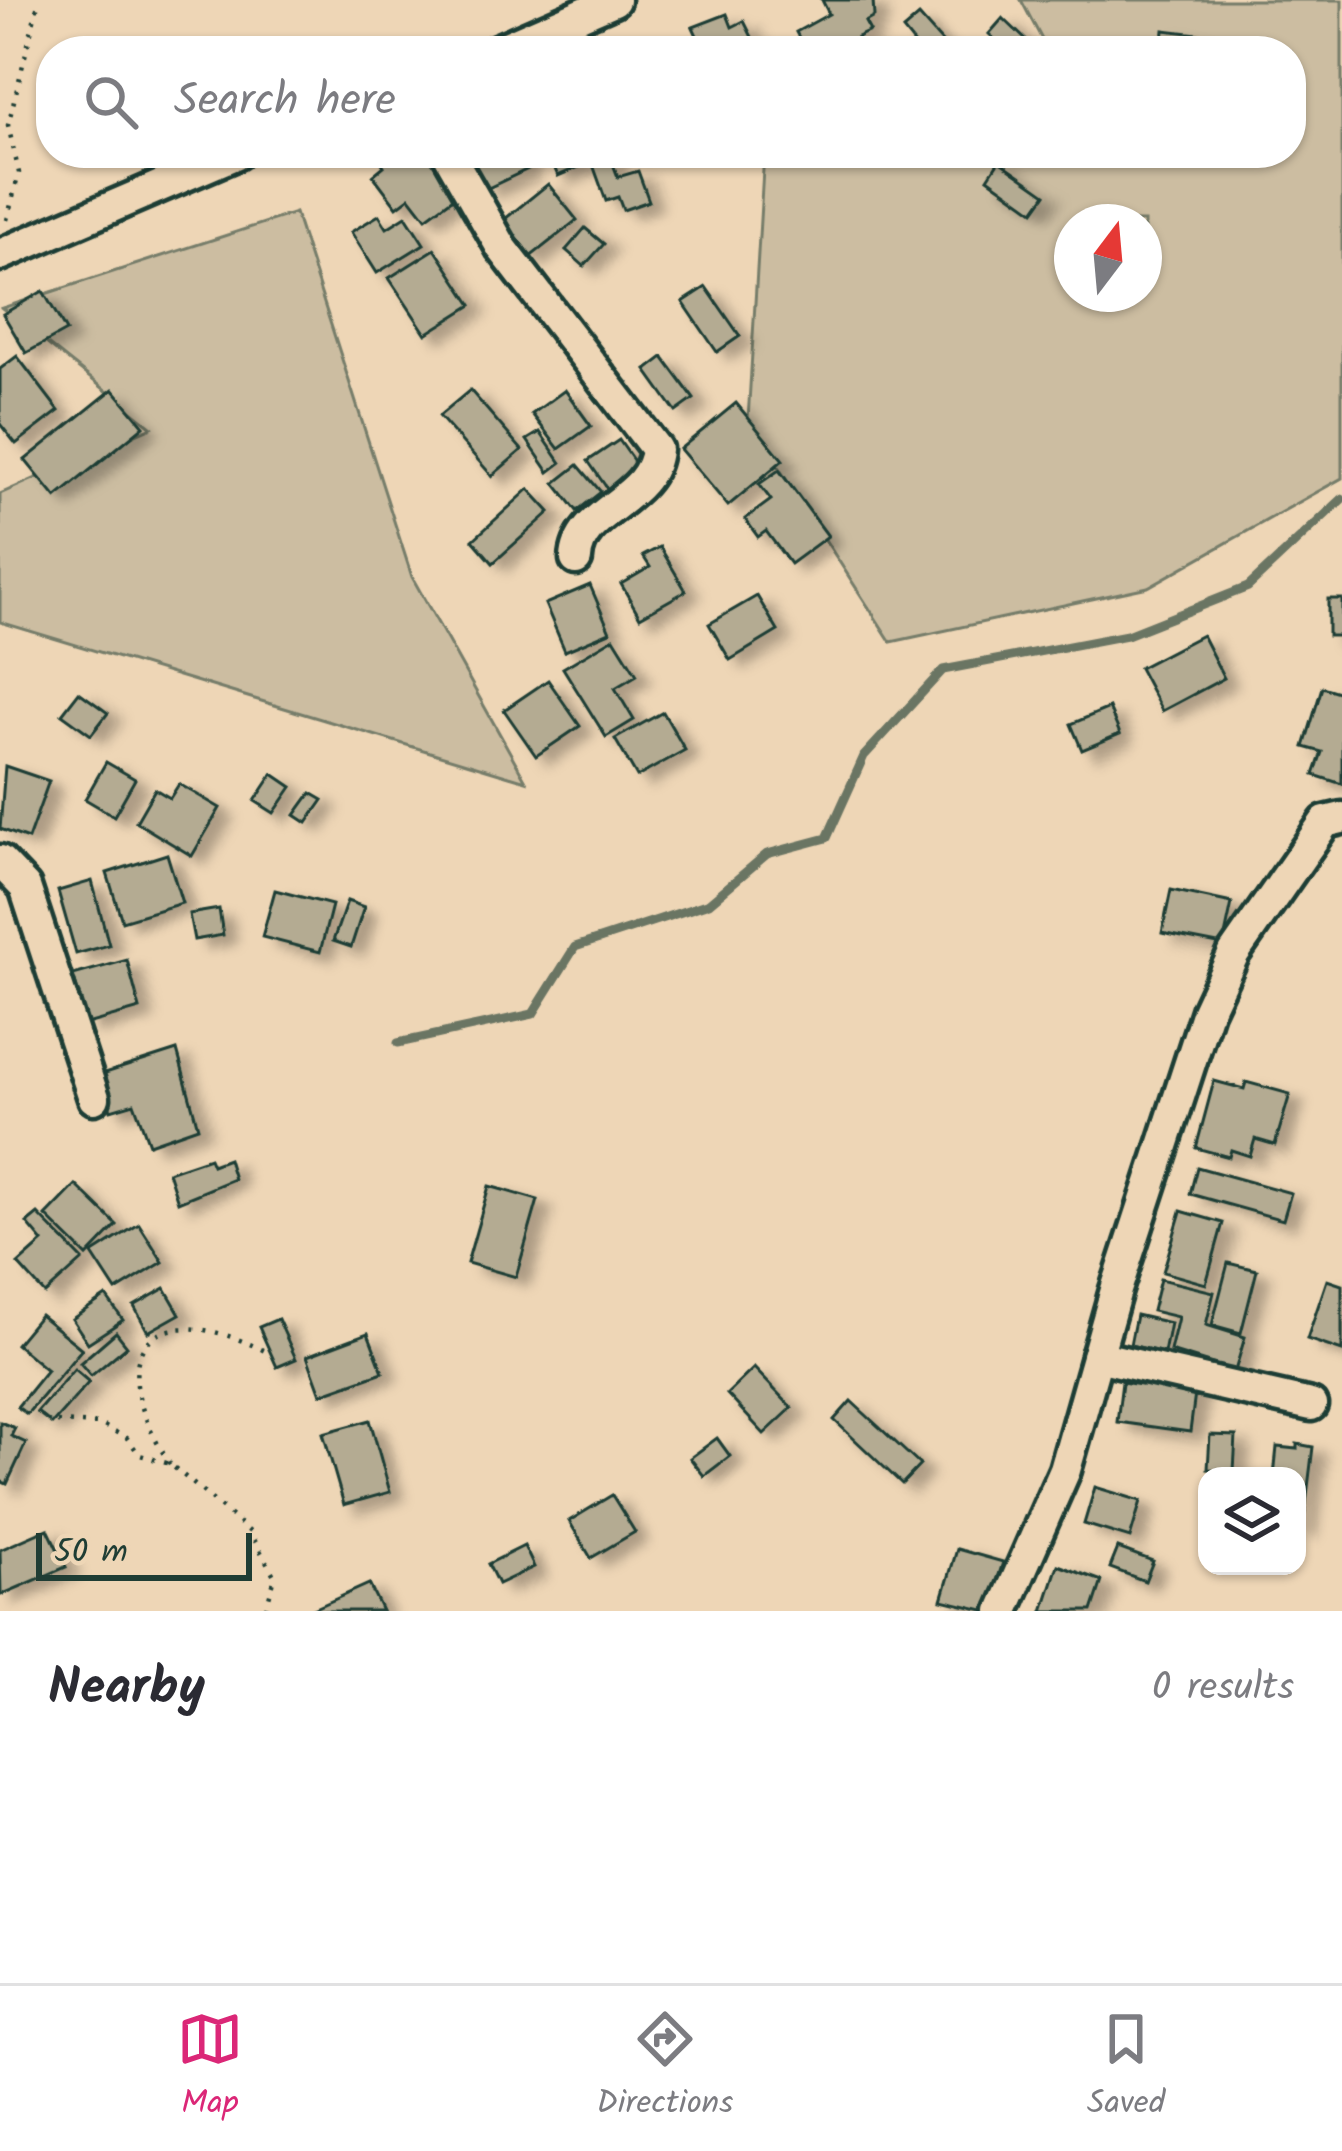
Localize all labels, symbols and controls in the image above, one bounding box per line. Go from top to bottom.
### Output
search box [36,36,1306,168]
text: Search here [174,66,396,138]
icon: search [78,69,144,135]
north arrow [1054,204,1162,312]
map controls [1198,1467,1306,1575]
button: layers [1198,1467,1306,1575]
scale bar [36,1527,252,1580]
text: 50 m [54,1527,128,1580]
text: Nearby [48,1649,205,1730]
text: 0 results [1152,1658,1294,1720]
tab: Map [177,2006,243,2131]
tab: Directions [596,2006,733,2131]
tab: Saved [1087,2006,1165,2131]

